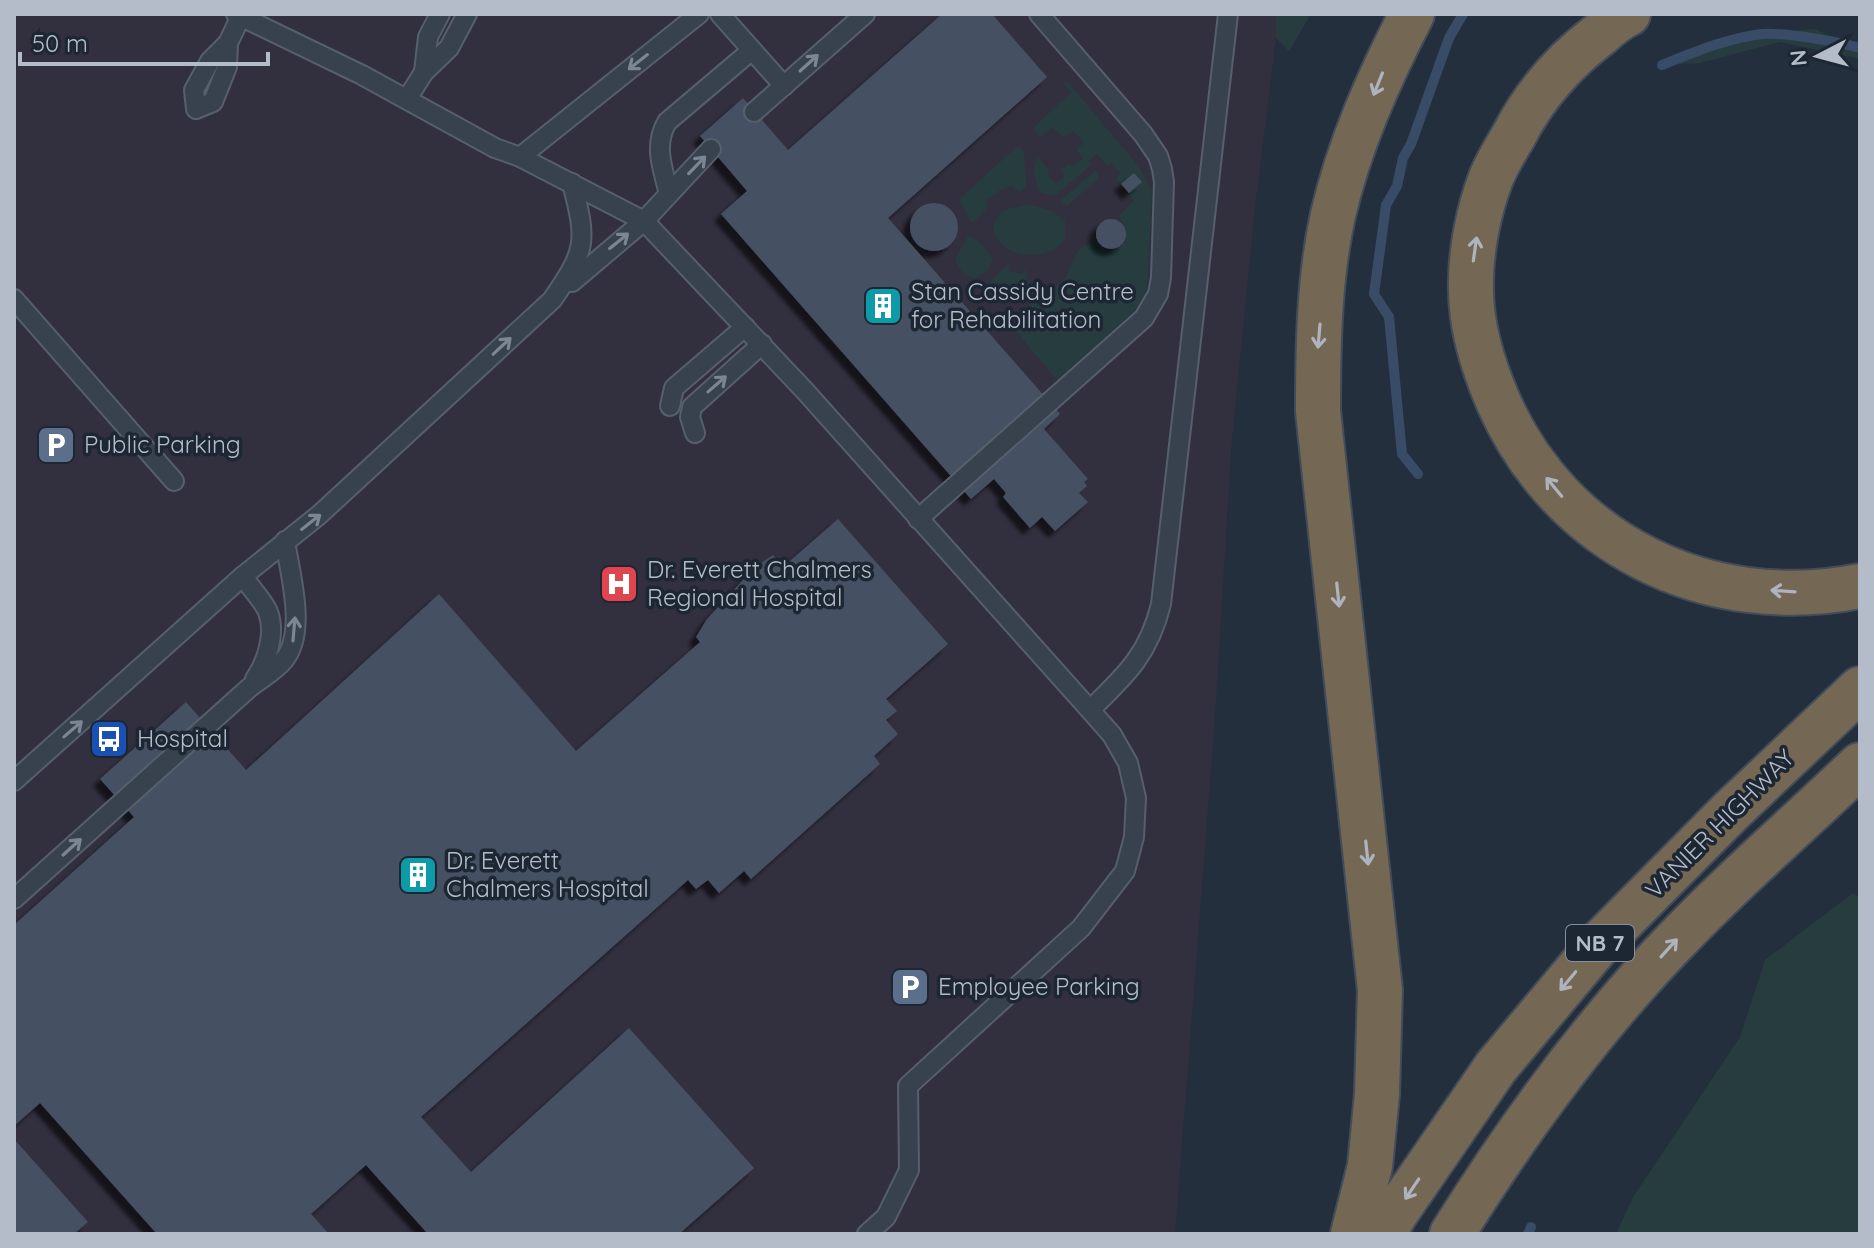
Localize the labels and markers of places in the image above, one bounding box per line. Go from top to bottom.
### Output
place label: Stan Cassidy Centre for Rehabilitation [911,276,1134,334]
building icon: Stan Cassidy Centre for Rehabilitation [862,285,904,327]
parking icon: Public Parking [35,424,77,466]
place label: Public Parking [84,429,241,459]
place label: Dr. Everett Chalmers Regional Hospital [647,554,872,612]
hospital icon: Dr. Everett Chalmers Regional Hospital [598,563,640,605]
bus stop icon: Hospital [88,718,130,760]
place label: Hospital [137,723,228,753]
place label: Dr. Everett Chalmers Hospital [446,845,649,903]
building icon: Dr. Everett Chalmers Hospital [397,854,439,896]
parking icon: Employee Parking [889,966,931,1008]
place label: Employee Parking [938,971,1140,1001]

